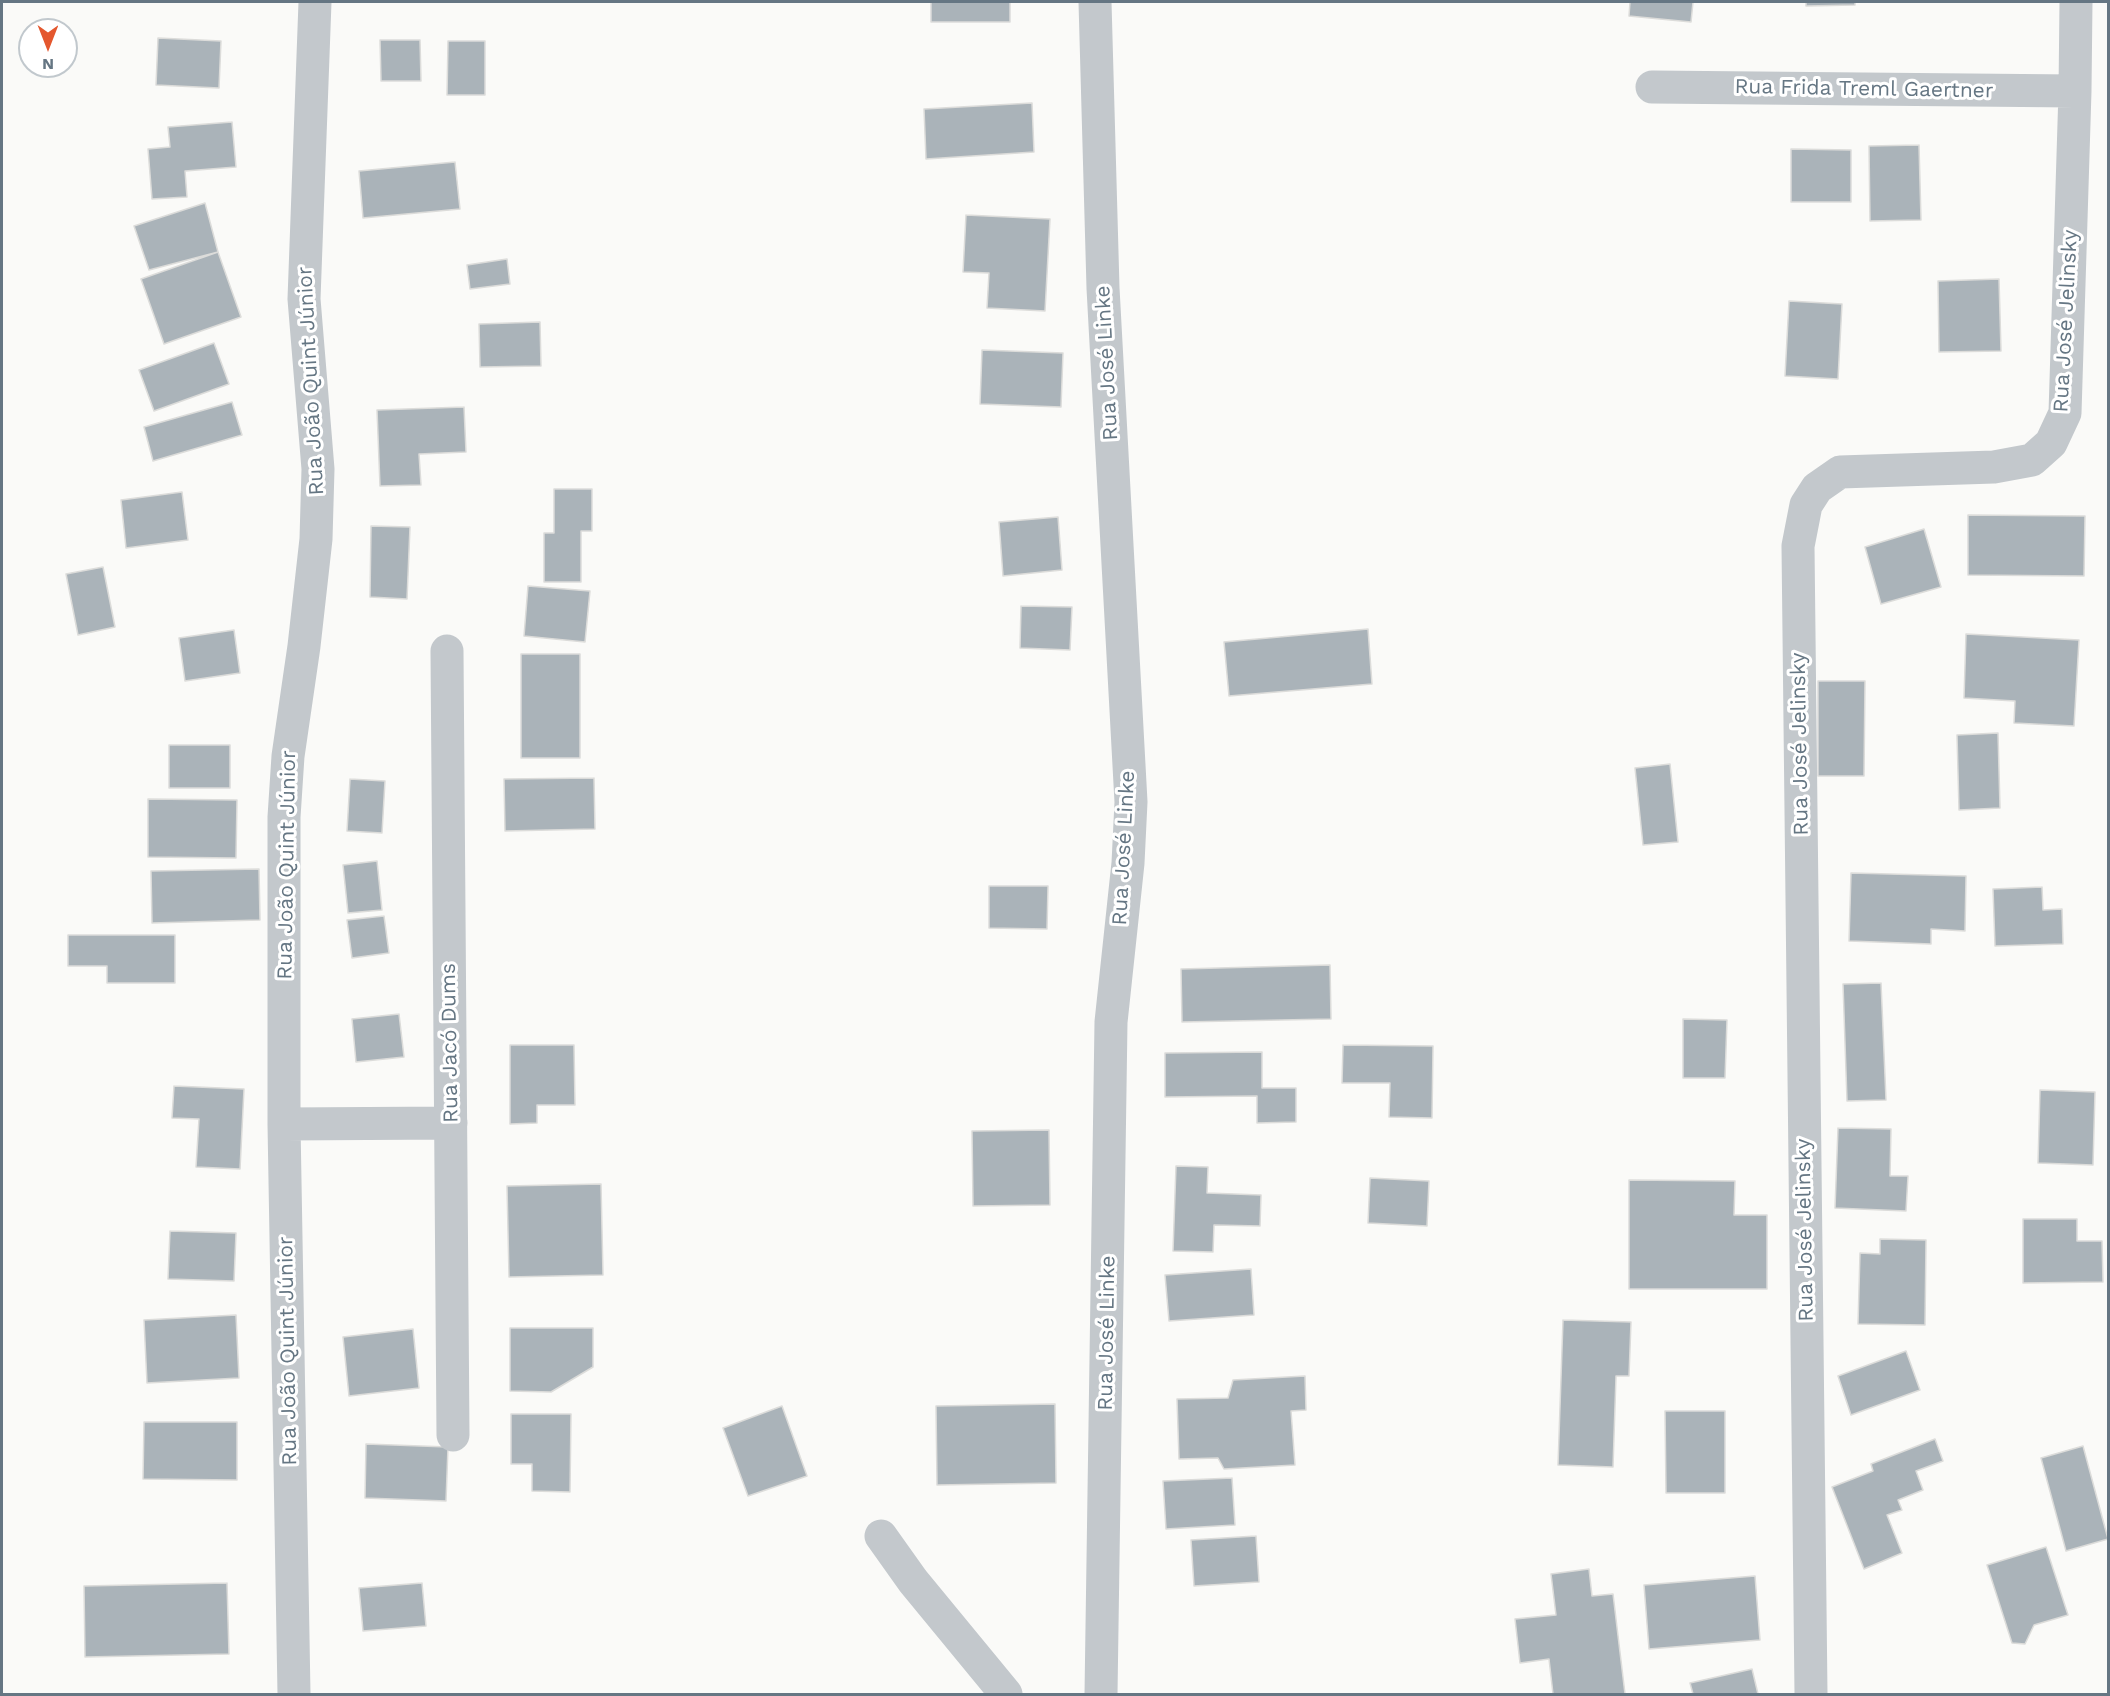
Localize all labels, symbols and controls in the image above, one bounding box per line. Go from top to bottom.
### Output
north arrow [18,18,78,78]
text: N [42,55,54,74]
street label: Rua Frida Treml Gaertner [1734,74,1994,104]
street label: Rua José Jelinsky [2049,229,2083,413]
street label: Rua João Quint Júnior [292,266,330,496]
street label: Rua José Linke [1090,285,1124,441]
street label: Rua José Jelinsky [1786,652,1814,836]
street label: Rua João Quint Júnior [272,750,302,980]
street label: Rua José Linke [1107,770,1141,926]
street label: Rua Jacó Dums [436,963,464,1123]
street label: Rua José Jelinsky [1791,1138,1819,1322]
street label: Rua João Quint Júnior [273,1236,303,1466]
street label: Rua José Linke [1093,1255,1121,1411]

